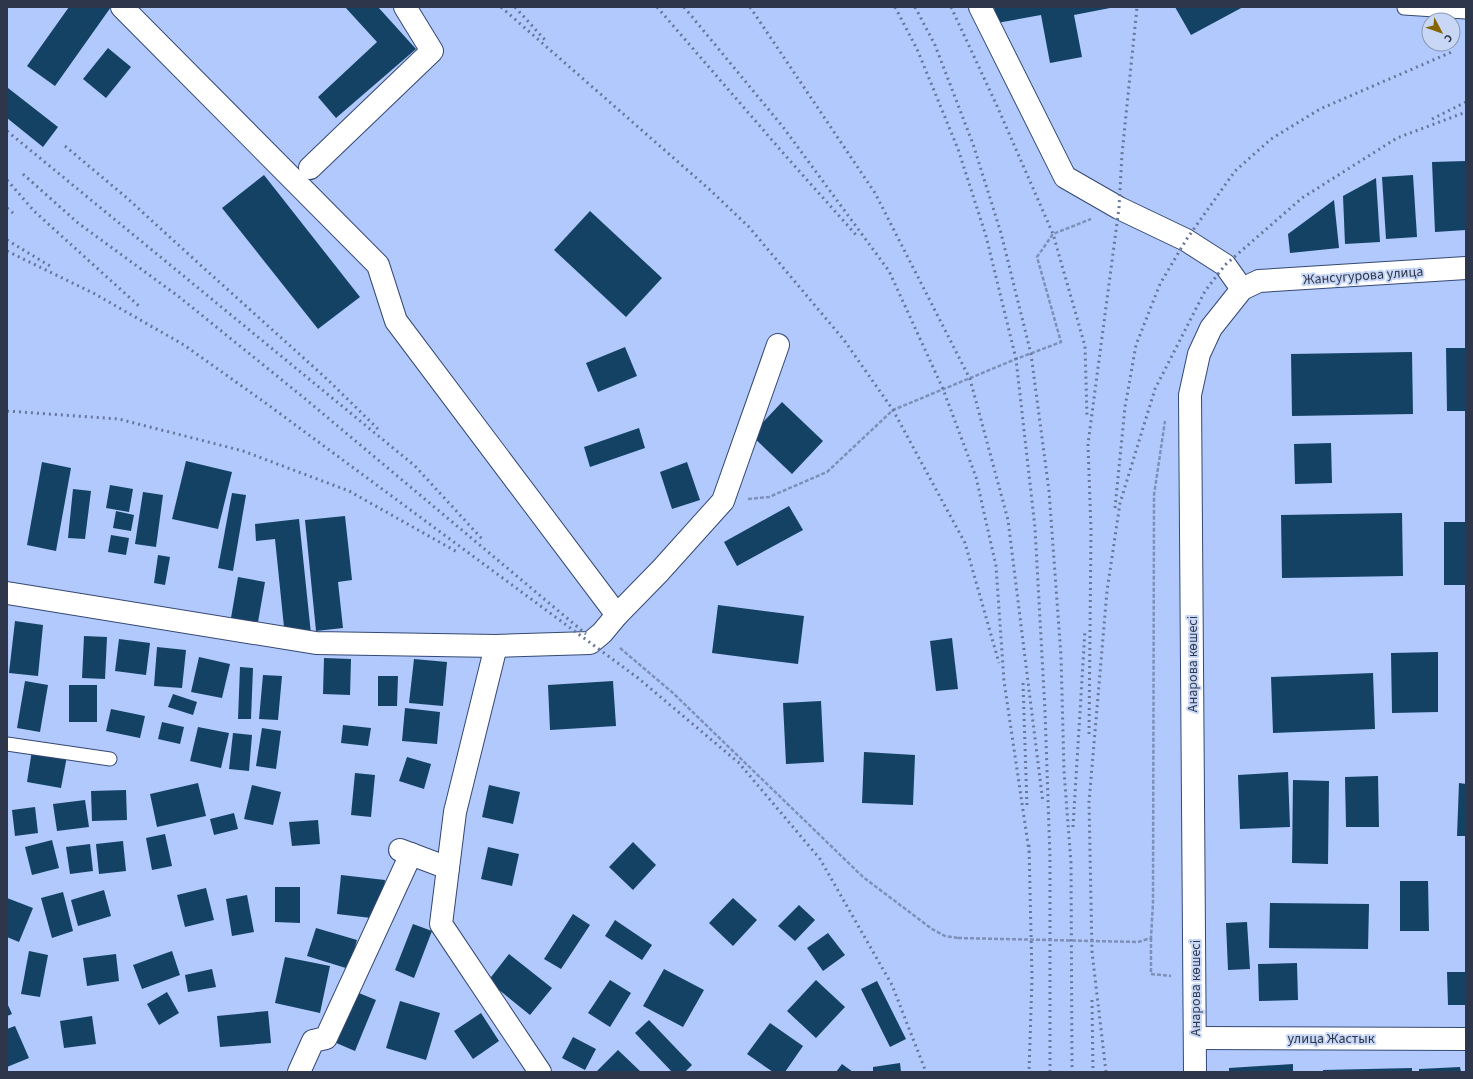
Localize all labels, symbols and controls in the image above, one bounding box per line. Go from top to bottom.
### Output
north arrow [1421,12,1461,52]
text: С [1440,31,1456,46]
street label: Жансугурова улица [1302,262,1424,290]
street label: Анарова көшесі [1183,616,1203,712]
street label: Анарова көшесі [1186,940,1206,1036]
street label: улица Жастык [1287,1029,1375,1049]

